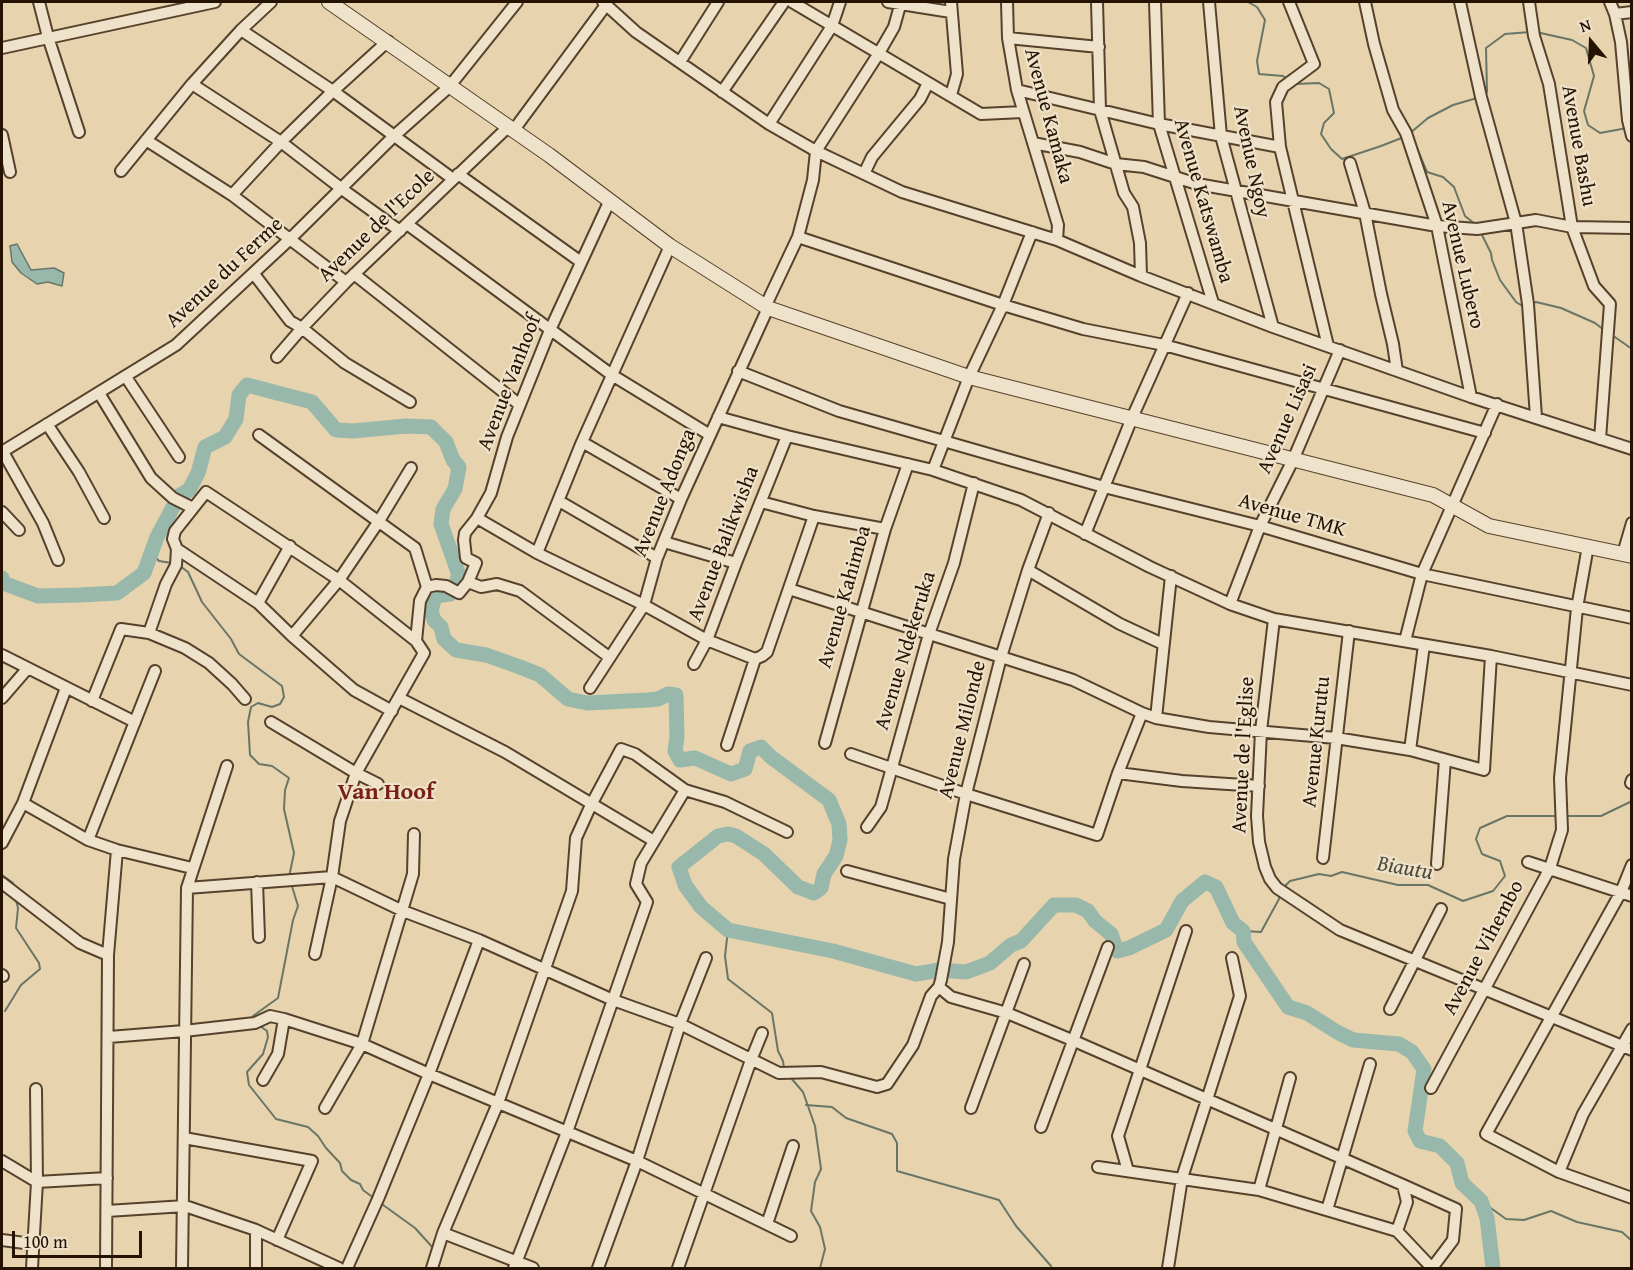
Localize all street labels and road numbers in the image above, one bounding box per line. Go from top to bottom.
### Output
street label: Avenue Kamaka [1018,46,1078,186]
street label: Avenue Bashu [1555,84,1601,208]
street label: Avenue Ngoy [1227,103,1275,221]
street label: Avenue Katswamba [1167,116,1239,286]
street label: Avenue de l'Ecole [313,164,441,288]
street label: Avenue Lubero [1435,199,1489,331]
street label: Avenue du Ferme [161,212,289,334]
street label: Avenue Vanhoof [473,312,547,454]
street label: Avenue Lisasi [1253,360,1323,478]
street label: Avenue Adonga [628,425,702,561]
street label: Avenue Balikwisha [683,463,765,625]
street label: Avenue TMK [1235,489,1349,543]
street label: Avenue Kahimba [813,523,877,671]
street label: Avenue Ndekeruka [870,569,942,733]
street label: Avenue Milonde [934,658,992,802]
street label: Avenue Kurutu [1298,675,1336,809]
street label: Avenue de l'Eglise [1227,676,1261,834]
street label: Avenue Vihembo [1438,876,1530,1020]

